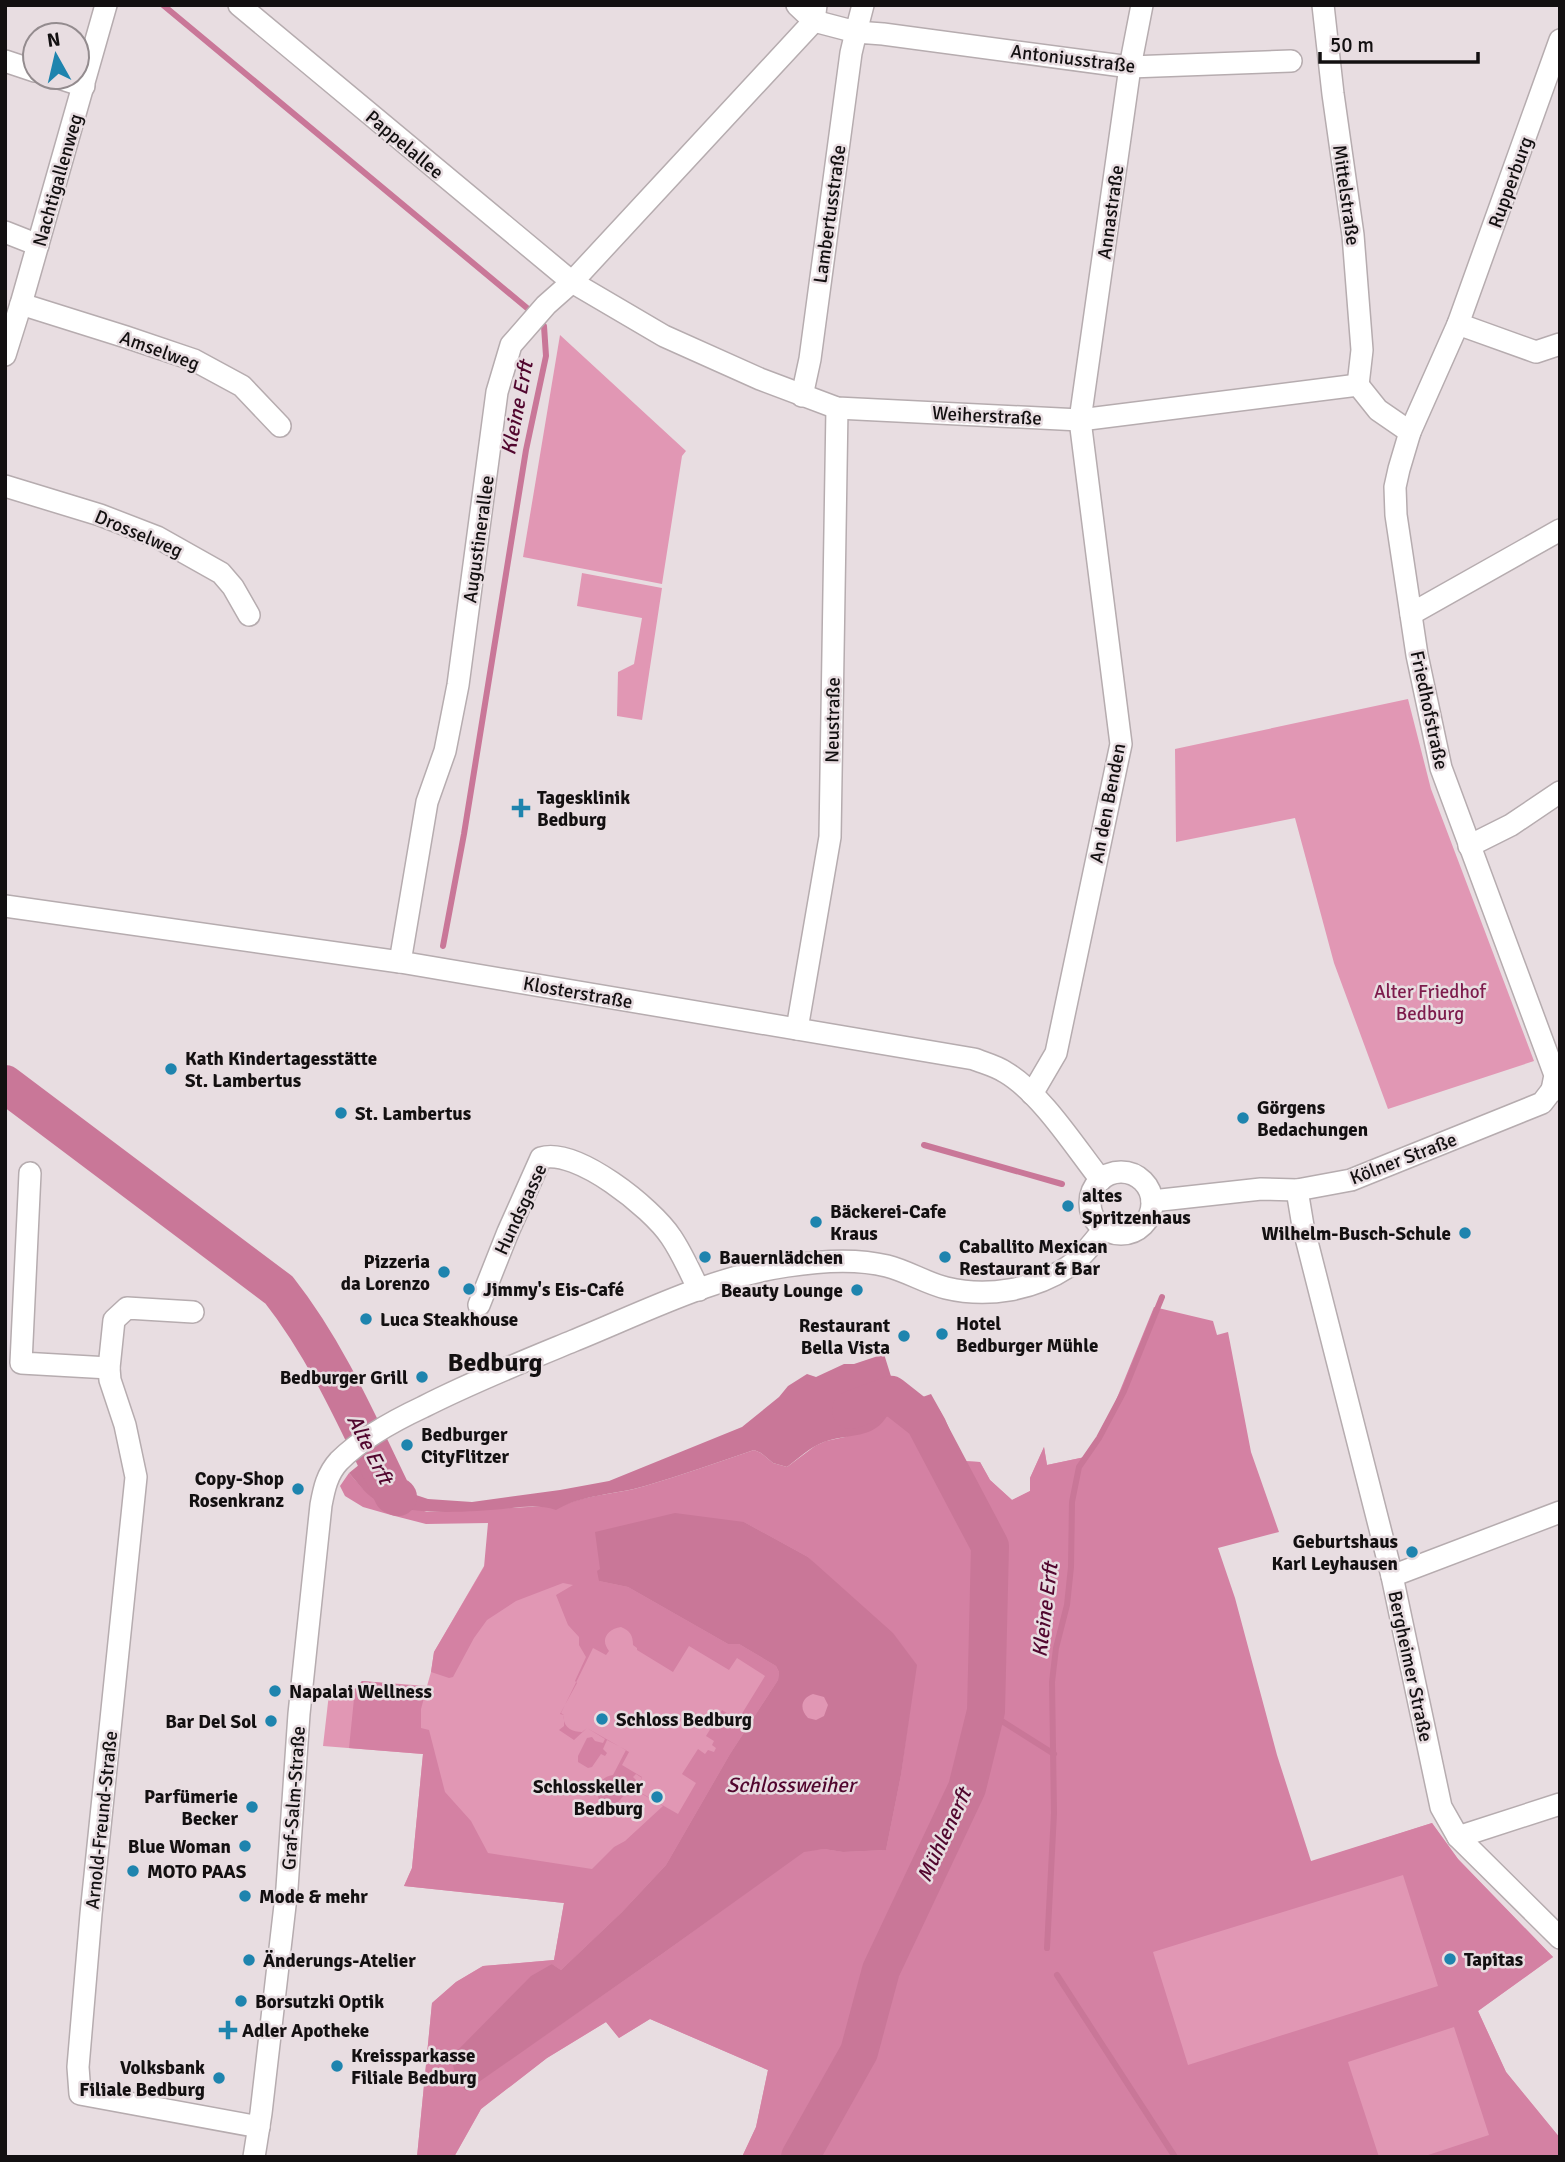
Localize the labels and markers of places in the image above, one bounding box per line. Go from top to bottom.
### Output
place label: Tagesklinik Bedburg [537,786,630,832]
marker: Tagesklinik Bedburg [511,798,531,818]
place label: Kath Kindertagesstätte St. Lambertus [185,1047,377,1093]
marker: Kath Kindertagesstätte St. Lambertus [163,1061,179,1077]
place label: Görgens Bedachungen [1257,1096,1368,1142]
place label: St. Lambertus [355,1102,471,1126]
marker: St. Lambertus [333,1105,349,1121]
marker: Görgens Bedachungen [1235,1110,1251,1126]
place label: altes Spritzenhaus [1082,1184,1191,1230]
marker: altes Spritzenhaus [1060,1198,1076,1214]
place label: Bäckerei-Cafe Kraus [830,1200,946,1246]
marker: Bäckerei-Cafe Kraus [808,1214,824,1230]
place label: Wilhelm-Busch-Schule [1261,1222,1451,1246]
marker: Wilhelm-Busch-Schule [1457,1225,1473,1241]
place label: Caballito Mexican Restaurant & Bar [959,1235,1108,1281]
place label: Bauernlädchen [719,1246,843,1270]
marker: Bauernlädchen [697,1249,713,1265]
marker: Caballito Mexican Restaurant & Bar [937,1249,953,1265]
place label: Pizzeria da Lorenzo [341,1250,430,1296]
marker: Pizzeria da Lorenzo [436,1264,452,1280]
place label: Jimmy's Eis-Café [483,1278,624,1302]
place label: Beauty Lounge [721,1279,843,1303]
marker: Jimmy's Eis-Café [461,1281,477,1297]
marker: Beauty Lounge [849,1282,865,1298]
place label: Luca Steakhouse [380,1308,518,1332]
marker: Luca Steakhouse [358,1311,374,1327]
place label: Hotel Bedburger Mühle [956,1312,1098,1358]
place label: Restaurant Bella Vista [799,1314,890,1360]
marker: Hotel Bedburger Mühle [934,1326,950,1342]
marker: Restaurant Bella Vista [896,1328,912,1344]
place label: Bedburger Grill [280,1366,408,1390]
marker: Bedburger Grill [414,1369,430,1385]
place label: Bedburger CityFlitzer [421,1423,510,1469]
marker: Bedburger CityFlitzer [399,1437,415,1453]
place label: Copy-Shop Rosenkranz [188,1467,284,1513]
marker: Copy-Shop Rosenkranz [290,1481,306,1497]
place label: Geburtshaus Karl Leyhausen [1272,1530,1398,1576]
marker: Geburtshaus Karl Leyhausen [1404,1544,1420,1560]
place label: Napalai Wellness [289,1680,432,1704]
marker: Napalai Wellness [267,1683,283,1699]
place label: Schloss Bedburg [616,1708,752,1732]
place label: Bar Del Sol [165,1710,257,1734]
marker: Schloss Bedburg [594,1711,610,1727]
marker: Bar Del Sol [263,1713,279,1729]
place label: Schlosskeller Bedburg [533,1775,643,1821]
place label: Parfümerie Becker [144,1785,238,1831]
marker: Schlosskeller Bedburg [649,1789,665,1805]
marker: Parfümerie Becker [244,1799,260,1815]
place label: Blue Woman [128,1835,231,1859]
marker: Blue Woman [237,1838,253,1854]
place label: MOTO PAAS [147,1860,247,1884]
marker: MOTO PAAS [125,1863,141,1879]
place label: Mode & mehr [259,1885,368,1909]
marker: Mode & mehr [237,1888,253,1904]
place label: Tapitas [1464,1948,1523,1972]
place label: Änderungs-Atelier [263,1949,416,1973]
marker: Tapitas [1442,1951,1458,1967]
marker: Änderungs-Atelier [241,1952,257,1968]
place label: Borsutzki Optik [255,1990,384,2014]
marker: Borsutzki Optik [233,1993,249,2009]
place label: Adler Apotheke [242,2019,369,2043]
marker: Adler Apotheke [220,2022,236,2038]
place label: Kreissparkasse Filiale Bedburg [351,2044,477,2090]
place label: Volksbank Filiale Bedburg [79,2056,205,2102]
marker: Kreissparkasse Filiale Bedburg [329,2058,345,2074]
marker: Volksbank Filiale Bedburg [211,2070,227,2086]

